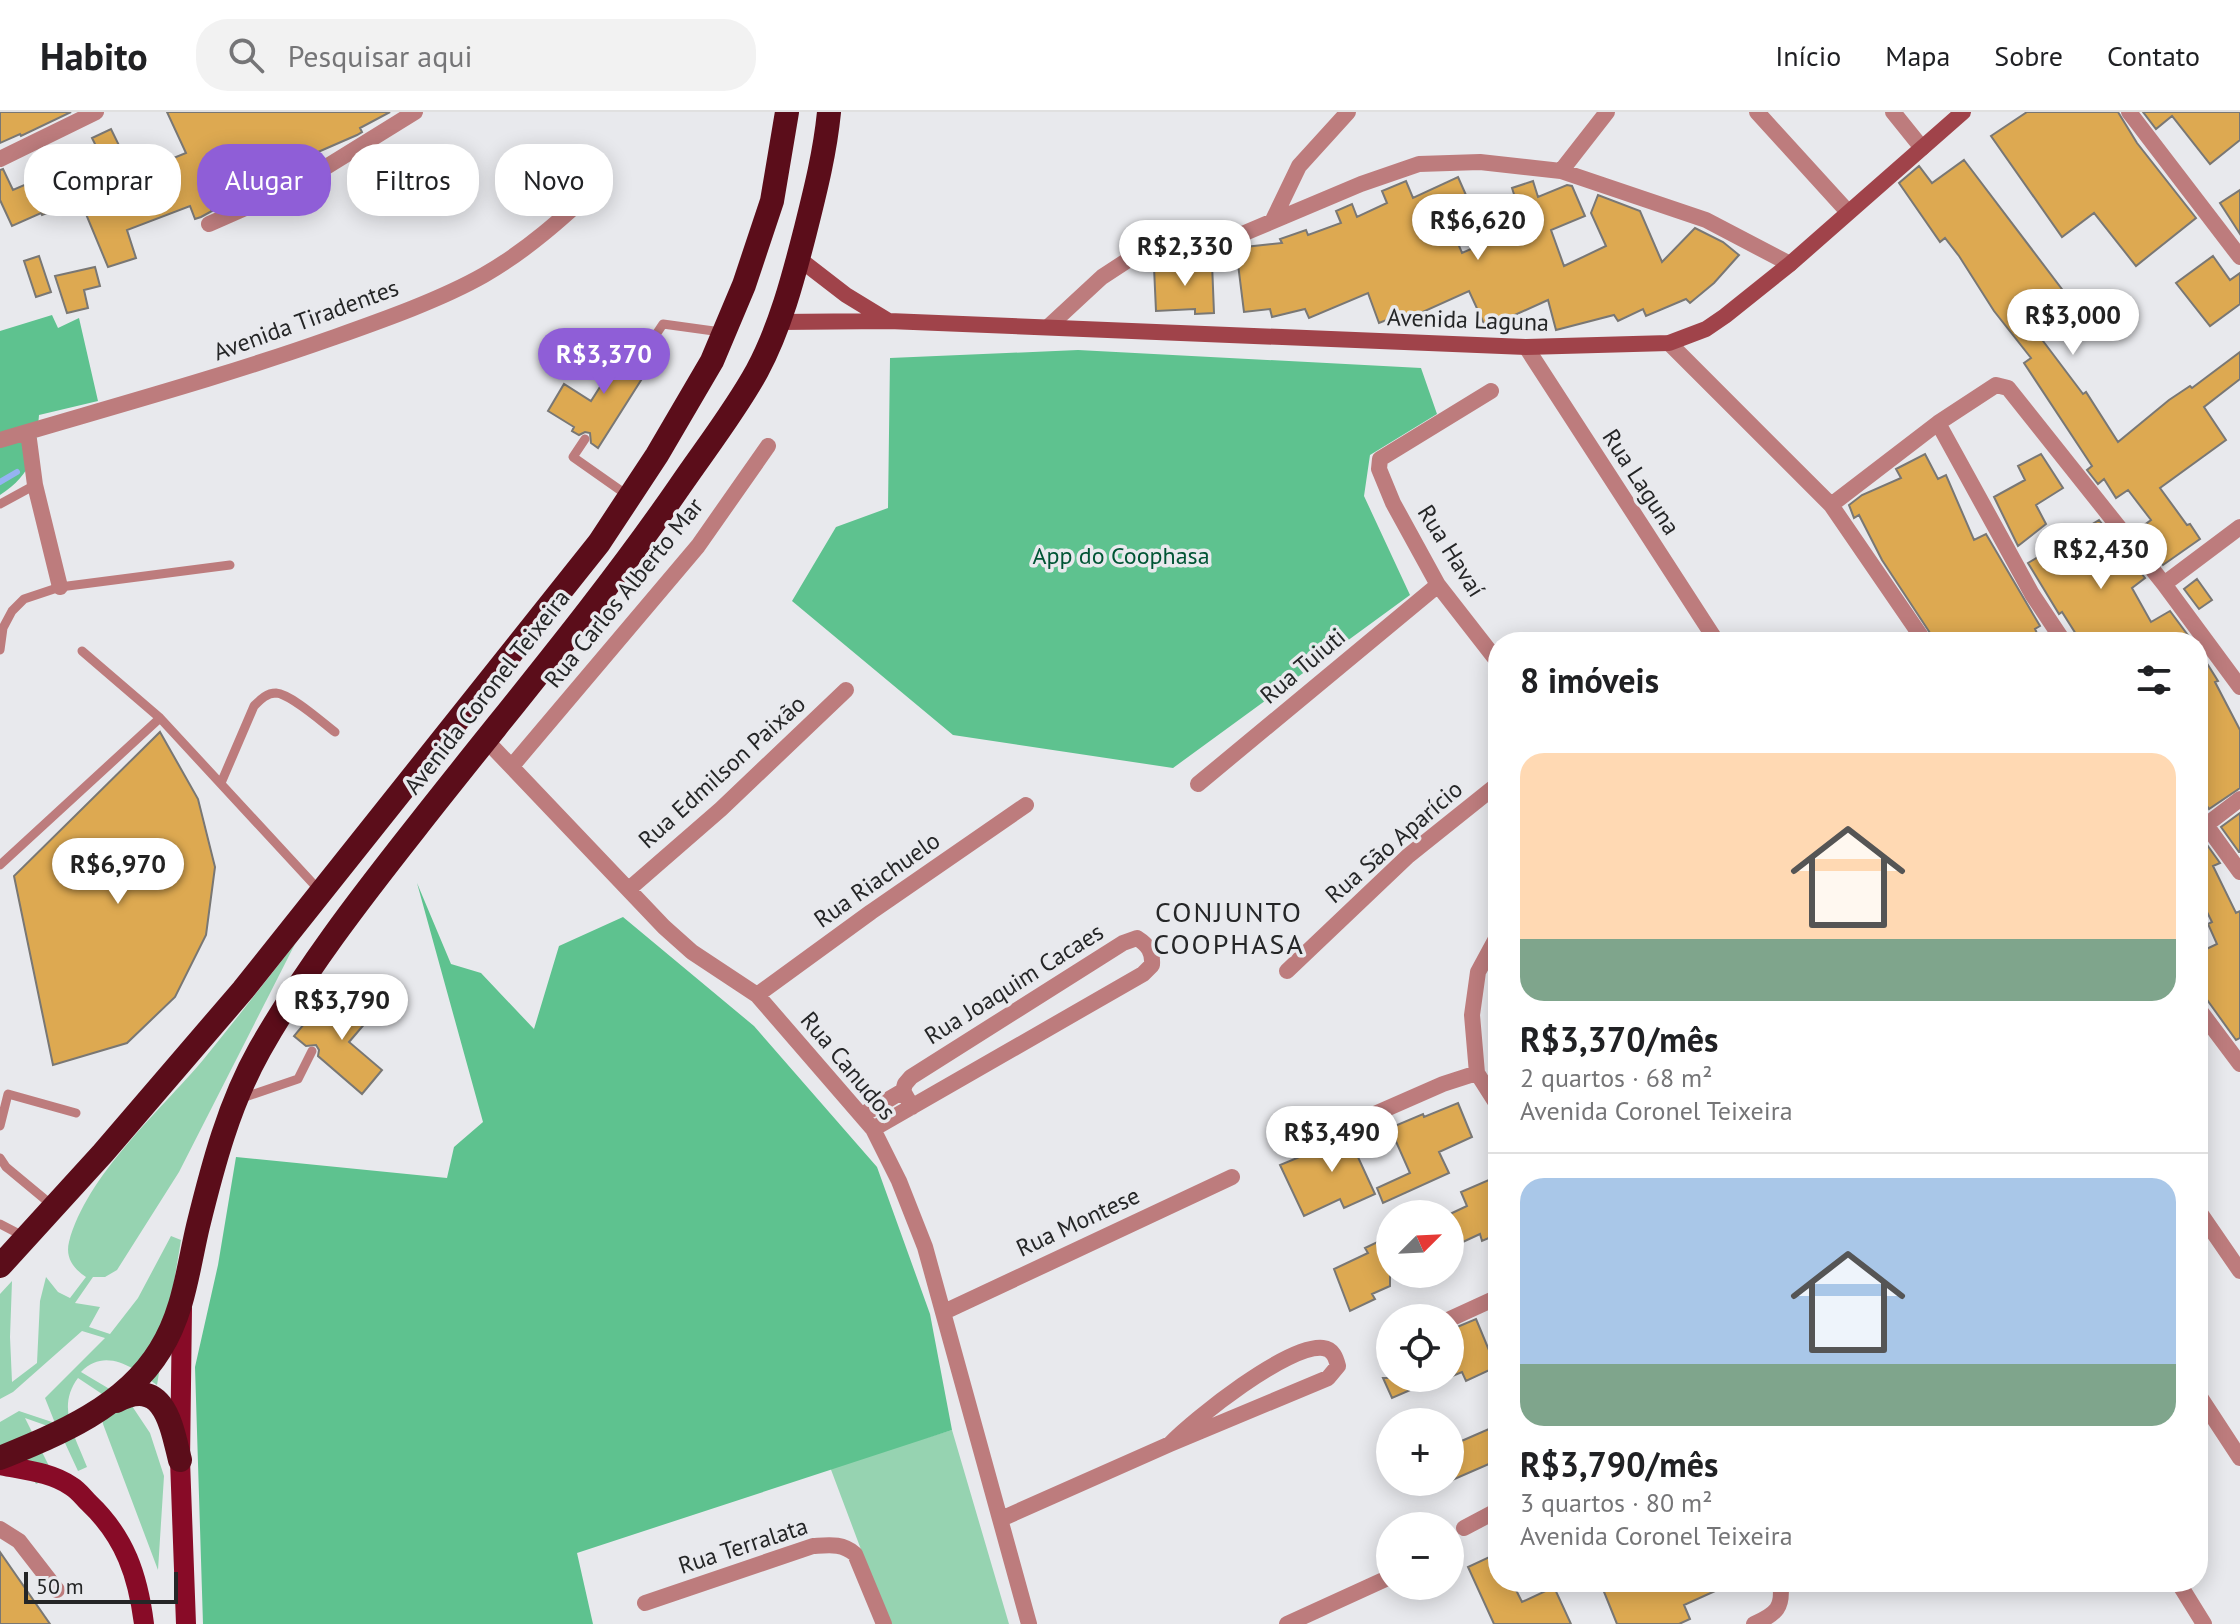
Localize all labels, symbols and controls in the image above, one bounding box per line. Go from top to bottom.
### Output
search box [196,19,756,91]
text: Habito [40,31,148,80]
icon: search [224,33,268,77]
text: Pesquisar aqui [288,36,472,75]
text: Início [1775,37,1841,74]
text: Mapa [1885,37,1950,74]
text: Sobre [1994,37,2063,74]
text: Contato [2107,37,2200,74]
chip: Comprar [24,144,181,216]
chip: Alugar [197,144,331,216]
chip: Filtros [347,144,479,216]
chip: Novo [495,144,613,216]
pin: R$6,620 [1404,194,1552,262]
text: R$6,620 [1430,203,1526,236]
pin: R$2,330 [1111,220,1259,288]
text: R$2,330 [1137,229,1233,262]
street label: Avenida Tiradentes [209,272,403,367]
pin: R$3,000 [1999,289,2147,357]
text: R$3,000 [2025,298,2121,331]
street label: Avenida Laguna [1386,301,1550,338]
pin: R$3,370 [530,328,678,396]
text: R$3,370 [556,337,652,370]
street label: Rua Laguna [1596,423,1687,540]
street label: Rua Carlos Alberto Mar [537,491,710,694]
street label: Rua Havaí [1411,499,1492,603]
pin: R$2,430 [2027,523,2175,591]
text: R$2,430 [2053,532,2149,565]
park label: App do Coophasa [1032,540,1210,571]
street label: Avenida Coronel Teixeira [397,583,576,800]
street label: Rua Tuiuti [1254,621,1352,710]
text: 8 imóveis [1520,658,1659,702]
icon: filters [2132,658,2176,702]
street label: Rua Edmilson Paixão [632,688,812,855]
street label: Rua São Aparício [1319,773,1469,910]
icon: home [1776,805,1920,949]
street label: Rua Riachuelo [808,825,946,934]
pin: R$6,970 [44,838,192,906]
text: R$6,970 [70,847,166,880]
district label: CONJUNTO COOPHASA [1153,893,1305,962]
street label: Rua Joaquim Cacaes [918,916,1109,1051]
pin: R$3,790 [268,974,416,1042]
text: R$3,790 [294,983,390,1016]
street label: Rua Canudos [794,1005,903,1126]
text: R$3,370/mês [1520,1017,1718,1061]
text: 2 quartos · 68 m² [1520,1061,1712,1094]
text: Avenida Coronel Teixeira [1520,1094,1793,1127]
pin: R$3,490 [1258,1106,1406,1174]
text: R$3,490 [1284,1115,1380,1148]
street label: Rua Montese [1011,1179,1144,1264]
north arrow [1376,1200,1464,1288]
map controls [1376,1200,1464,1600]
icon: home [1776,1230,1920,1374]
button: locate [1376,1304,1464,1392]
button: + [1376,1408,1464,1496]
text: R$3,790/mês [1520,1442,1718,1486]
text: 3 quartos · 80 m² [1520,1486,1712,1519]
street label: Rua Terralata [674,1510,811,1581]
button: − [1376,1512,1464,1600]
text: Avenida Coronel Teixeira [1520,1519,1793,1552]
scale bar [24,1568,178,1604]
text: 50 m [36,1572,84,1600]

